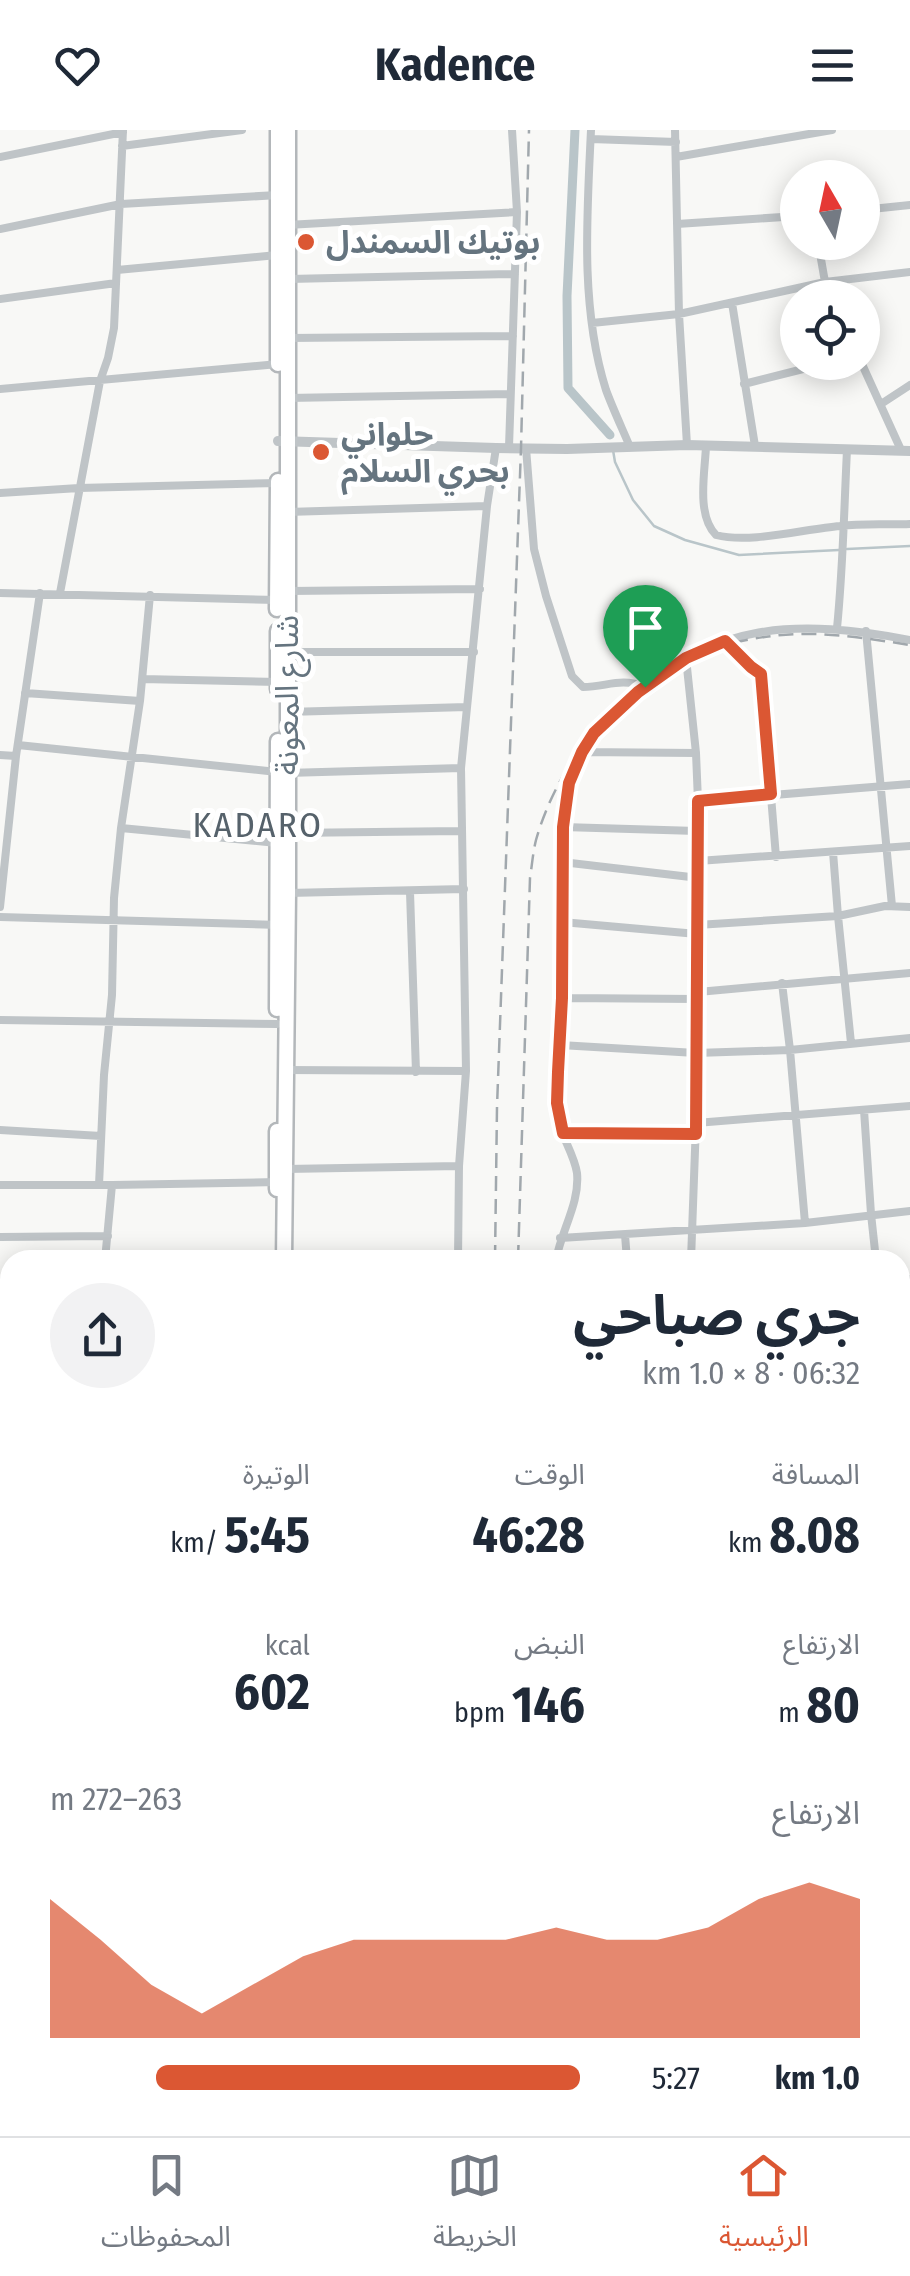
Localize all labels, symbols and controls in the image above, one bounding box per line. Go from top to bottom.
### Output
icon: heart [50,38,105,93]
text: Kadence [375,38,535,92]
icon: menu [805,38,860,93]
north arrow [780,160,880,260]
map controls [780,160,880,380]
place label: بوتيك السمندل [326,223,540,261]
marker: بوتيك السمندل [295,231,317,253]
button: locate [780,280,880,380]
place label: حلواني بحري السلام [341,415,510,496]
marker: حلواني بحري السلام [310,441,332,463]
pin [603,585,688,688]
icon: arrive [618,600,673,655]
street label: شارع المعونة [268,615,311,775]
district label: KADARO [192,804,324,846]
button: share [50,1283,155,1388]
text: جري صباحي [573,1283,860,1349]
text: 06:32 · 8 × 1.0 km [642,1354,860,1392]
text: الوتيرة [243,1458,310,1491]
text: الوقت [515,1458,585,1491]
text: المسافة [772,1458,860,1491]
text: 5:45 [225,1505,310,1565]
text: 46:28 [472,1505,585,1565]
text: 8.08 [769,1505,860,1565]
text: /km [170,1526,225,1559]
text: km [728,1526,769,1559]
text: النبض [514,1628,585,1661]
text: الارتفاع [783,1628,860,1661]
text: kcal [265,1629,310,1662]
text: 602 [234,1662,310,1722]
text: 146 [512,1675,585,1735]
text: 80 [806,1675,860,1735]
text: bpm [454,1696,512,1729]
text: m [778,1696,806,1729]
text: 263–272 m [50,1780,182,1818]
text: الارتفاع [772,1794,860,1832]
text: 5:27 [652,2059,700,2097]
text: 1.0 km [775,2059,860,2097]
tab: المحفوظات [101,2148,231,2267]
tab: الخريطة [433,2148,517,2267]
tab: الرئيسية [719,2148,809,2267]

